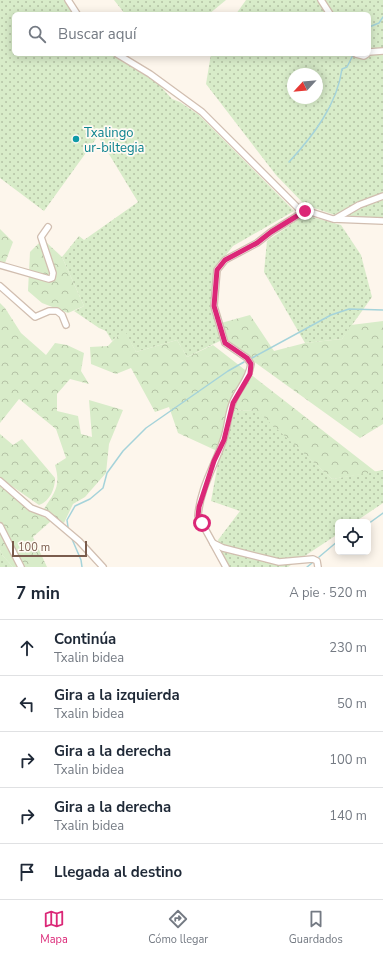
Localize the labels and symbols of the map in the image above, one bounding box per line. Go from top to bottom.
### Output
north arrow [287,68,323,104]
place label: Txalingo ur-biltegia [84,124,144,157]
marker: Txalingo ur-biltegia [71,134,81,144]
route end [296,202,314,220]
route start [193,514,211,532]
scale bar [12,539,87,558]

